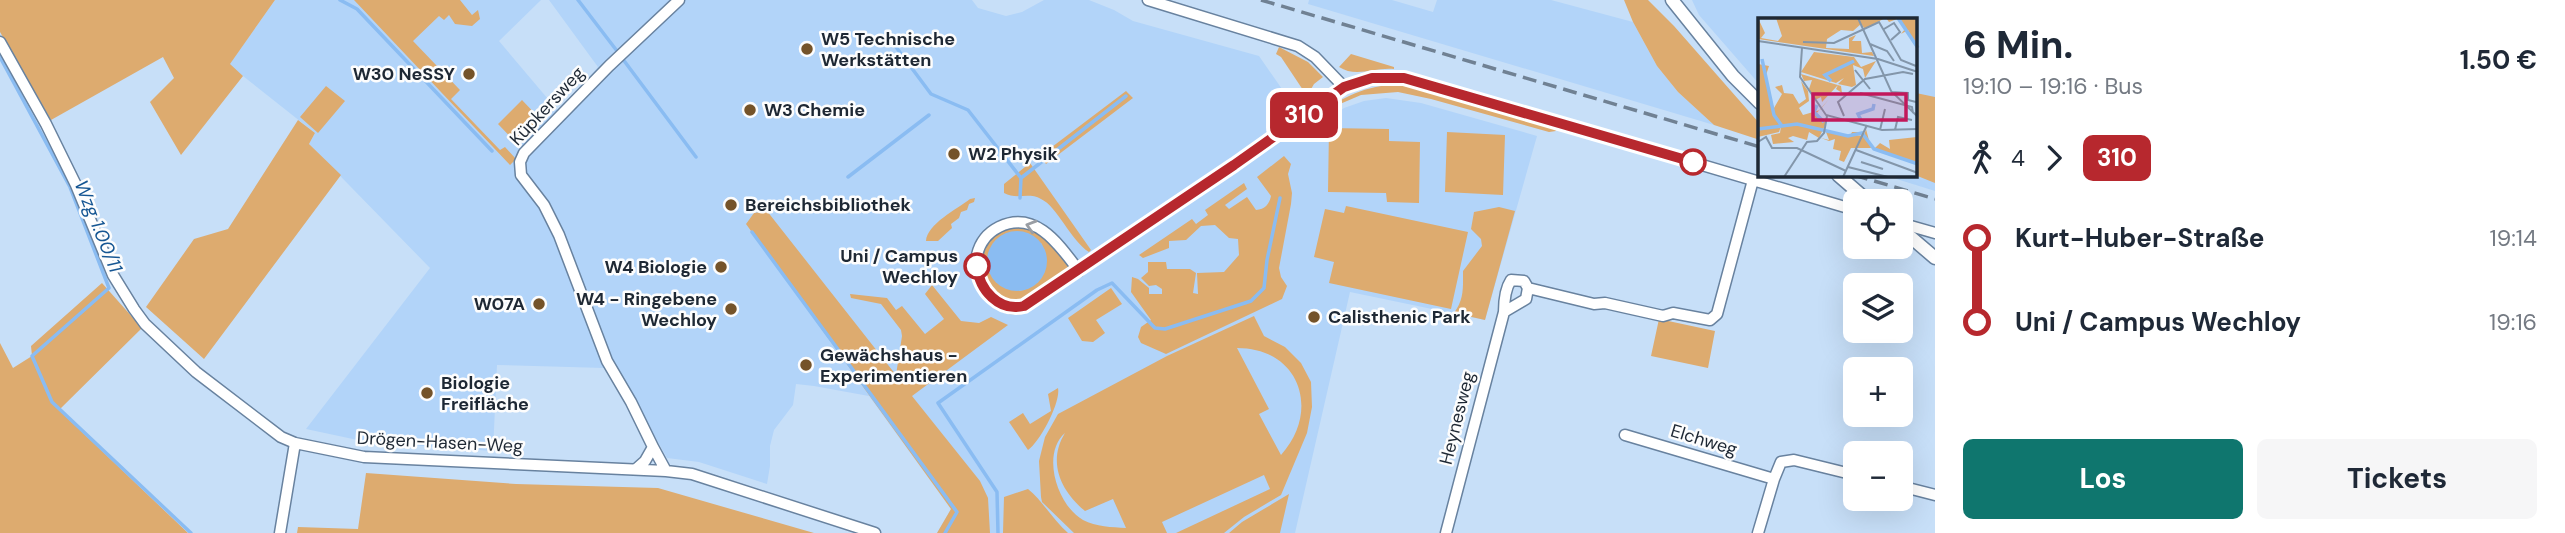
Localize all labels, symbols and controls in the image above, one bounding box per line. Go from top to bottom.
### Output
inset map [1758,18,1918,177]
text: 6 Min. [1963,20,2073,70]
place label: W5 Technische Werkstätten [821,27,955,72]
marker: W5 Technische Werkstätten [799,41,815,57]
text: 1.50 € [2460,43,2537,77]
street label: Küpkersweg [504,61,590,151]
place label: W30 NeSSY [353,62,456,86]
marker: W30 NeSSY [461,66,477,82]
text: 19:10 – 19:16 · Bus [1963,71,2143,101]
line badge: 310 [1264,92,1344,138]
place label: W3 Chemie [764,98,865,122]
text: 310 [1284,99,1324,130]
marker: W3 Chemie [742,102,758,118]
icon: walk [1963,139,2001,177]
icon: forward [2035,139,2073,177]
place label: W2 Physik [968,142,1059,166]
text: 310 [2097,142,2137,173]
text: 4 [2011,143,2025,173]
marker: W2 Physik [946,146,962,162]
unlabelled marker [1680,149,1706,175]
water label: Wzg 1.00/11 [69,176,129,277]
map controls [1843,189,1913,511]
button: locate [1843,189,1913,259]
place label: Bereichsbibliothek [745,193,912,217]
marker: Bereichsbibliothek [723,197,739,213]
one-way arrow [1025,219,1037,234]
text: Kurt-Huber-Straße [2015,221,2264,255]
text: 19:14 [2490,223,2537,253]
place label: Uni / Campus Wechloy [840,244,958,289]
marker: Uni / Campus Wechloy [964,253,990,279]
place label: W4 Biologie [605,255,707,279]
marker: W4 Biologie [713,259,729,275]
button: layers [1843,273,1913,343]
place label: W4 - Ringebene Wechloy [576,287,717,332]
place label: W07A [474,292,525,316]
marker: W07A [531,296,547,312]
marker: W4 - Ringebene Wechloy [723,301,739,317]
place label: Calisthenic Park [1328,305,1471,329]
text: Uni / Campus Wechloy [2015,305,2301,339]
text: 19:16 [2489,307,2537,337]
marker: Calisthenic Park [1306,309,1322,325]
place label: Gewächshaus - Experimentieren [820,343,967,388]
marker: Gewächshaus - Experimentieren [798,357,814,373]
button: + [1843,357,1913,427]
street label: Heynesweg [1434,369,1480,467]
place label: Biologie Freifläche [441,371,529,416]
marker: Biologie Freifläche [419,385,435,401]
street label: Elchweg [1668,419,1740,461]
street label: Drögen-Hasen-Weg [356,426,524,458]
button: Los [1963,439,2243,519]
button: Tickets [2257,439,2537,519]
button: − [1843,441,1913,511]

